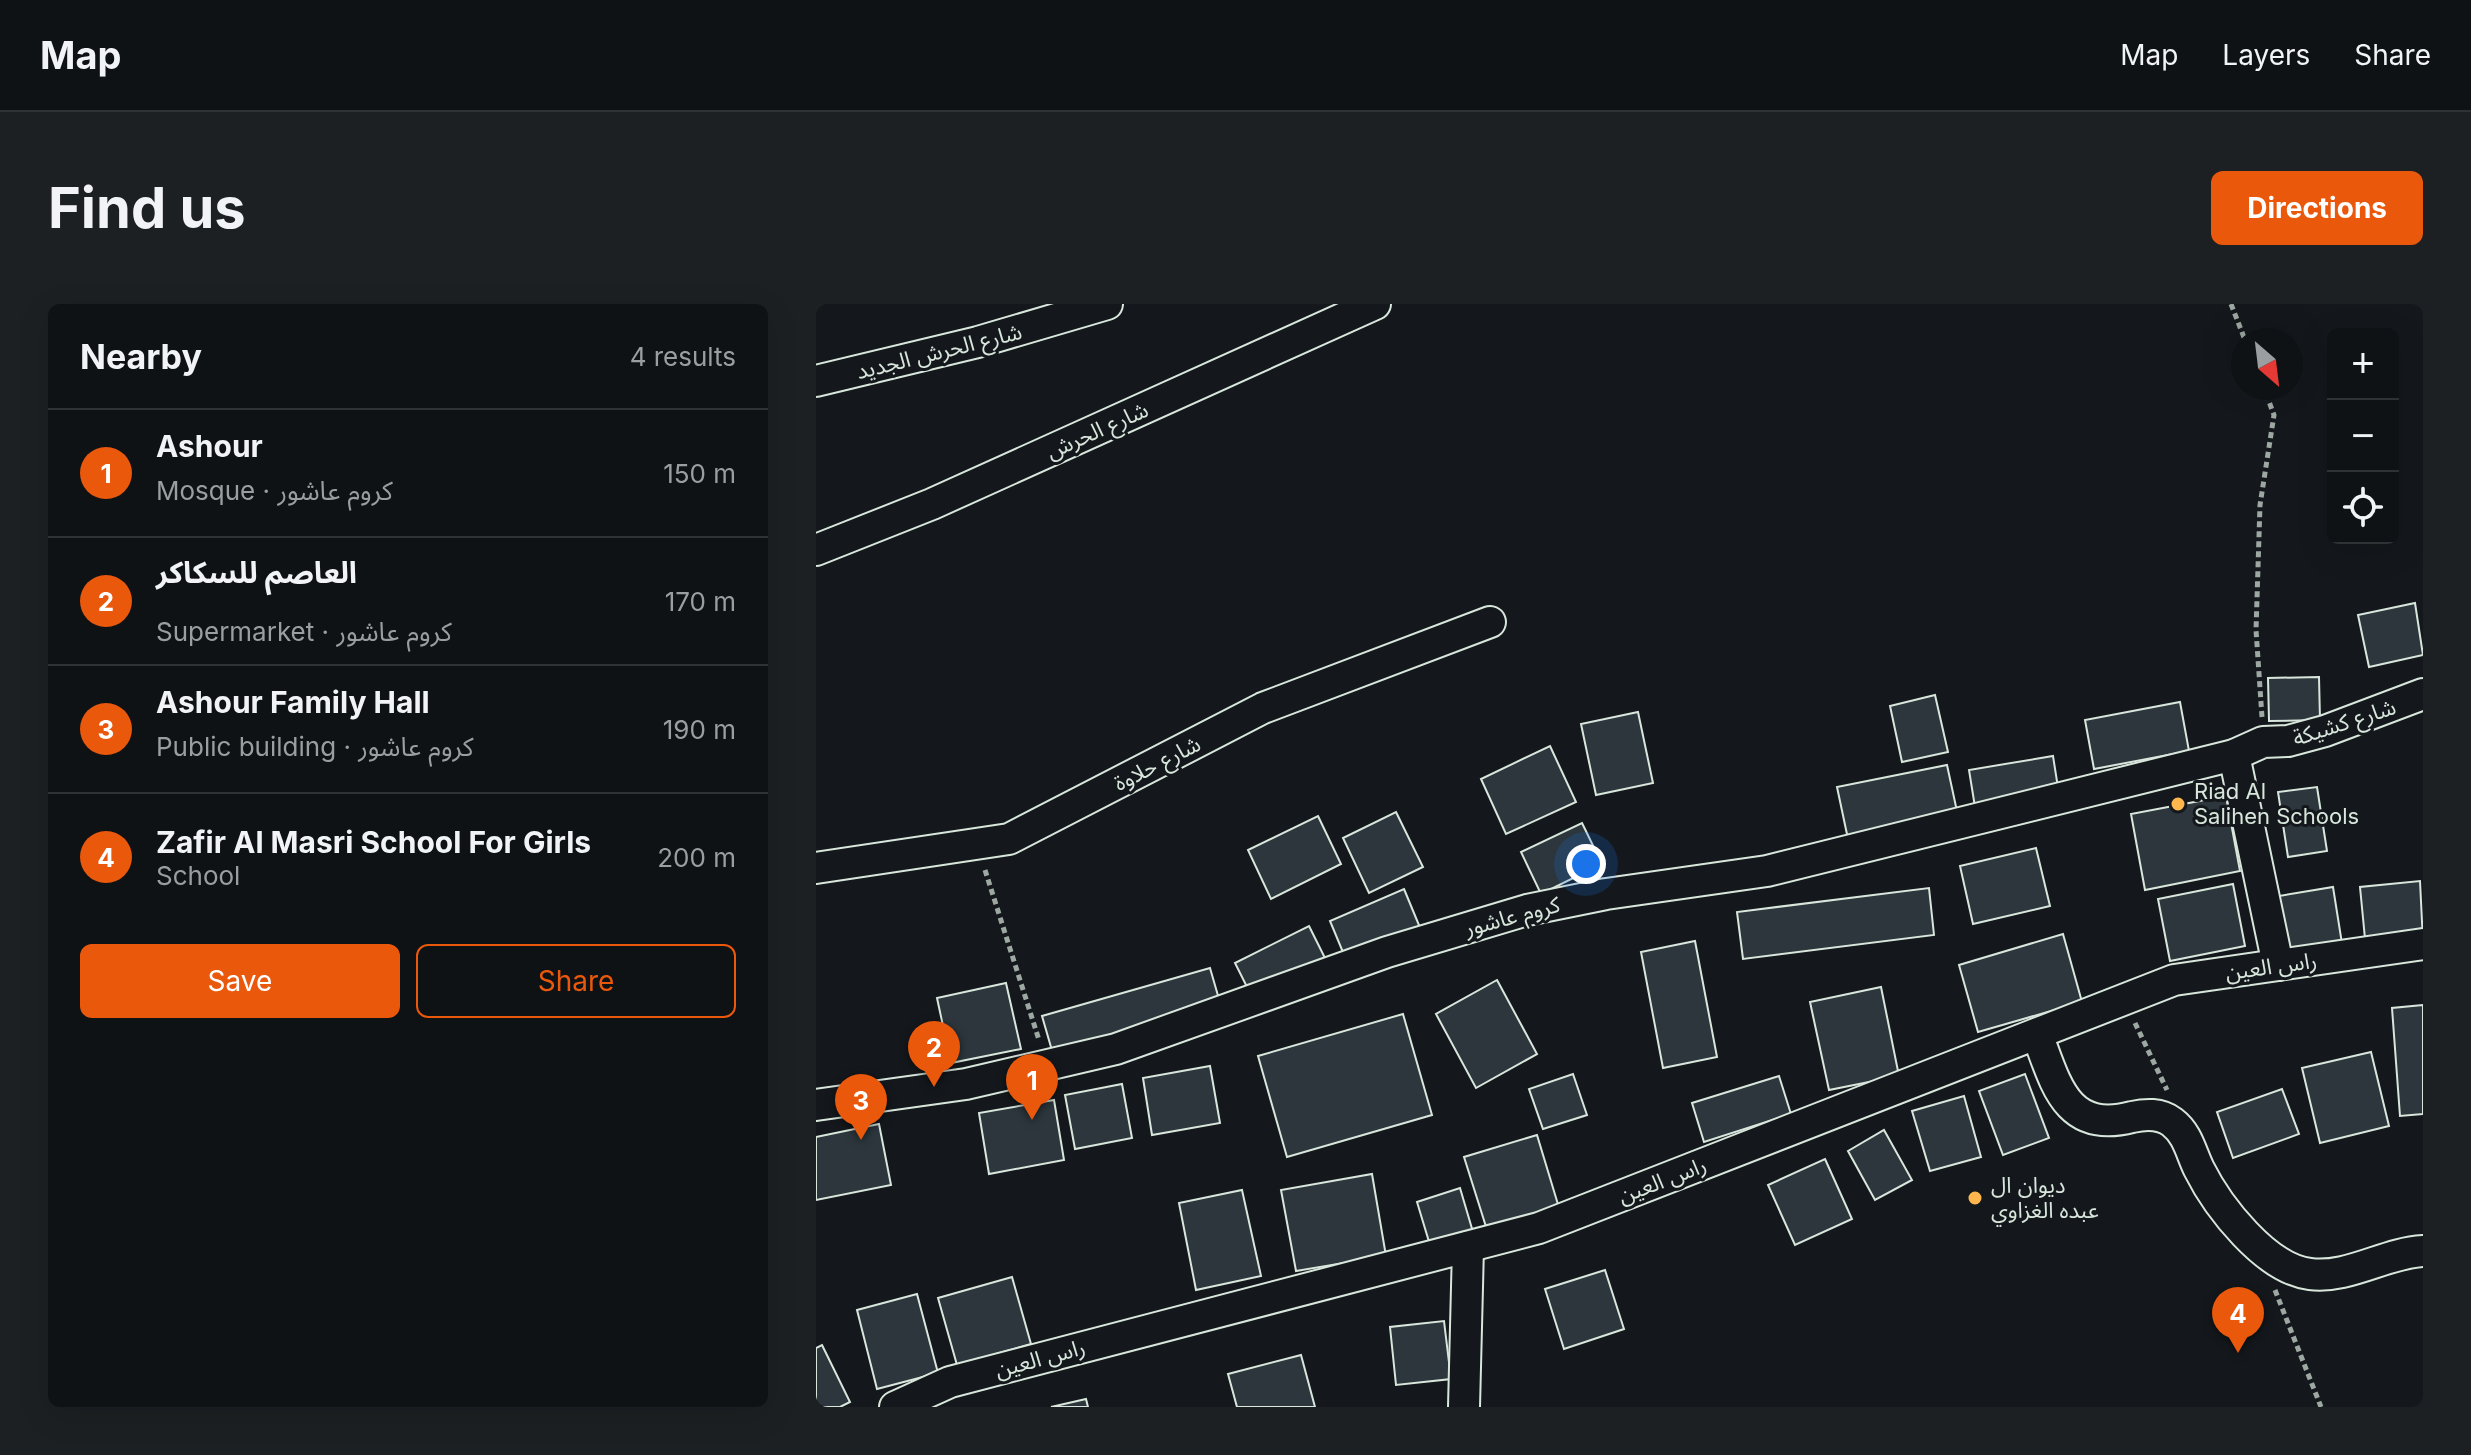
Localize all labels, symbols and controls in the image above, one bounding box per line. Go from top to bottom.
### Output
text: Map [40,32,121,78]
text: Map [2120,38,2178,72]
text: Layers [2222,38,2310,72]
text: Share [2354,38,2431,72]
button: Directions [2211,171,2423,245]
text: Find us [48,174,246,242]
street label: شارع الحرش الجديد [853,318,1026,388]
north arrow [2231,328,2303,400]
map controls [2327,328,2399,544]
button: + [2327,328,2399,400]
text: Nearby [80,336,202,377]
text: 4 results [630,341,736,372]
street label: شارع الحرش [1042,396,1154,468]
button: − [2327,400,2399,472]
text: Ashour [156,428,263,464]
text: 1 [100,458,112,489]
text: 150 m [663,458,736,489]
button: locate [2327,472,2399,544]
text: Mosque · كروم عاشور [156,475,393,506]
text: العاصم للسكاكر [156,554,357,590]
text: 2 [98,586,114,617]
text: 170 m [665,586,736,617]
text: Supermarket · كروم عاشور [156,616,452,647]
text: Ashour Family Hall [156,684,430,720]
street label: شارع كشيكة [2289,693,2400,755]
text: 3 [98,714,114,745]
text: 190 m [663,714,736,745]
street label: شارع حلاوة [1109,730,1207,799]
text: Public building · كروم عاشور [156,731,474,762]
place label: Riad Al Salihen Schools [2194,778,2359,829]
marker: Riad Al Salihen Schools [2169,795,2187,813]
text: Zafir Al Masri School For Girls [156,824,591,860]
text: 4 [97,842,115,873]
text: 200 m [657,842,736,873]
your location [1566,844,1606,884]
text: School [156,860,240,891]
street label: كروم عاشور [1461,891,1564,945]
button: Save [80,944,400,1018]
button: Share [416,944,736,1018]
street label: راس العين [2224,947,2319,986]
pin: 2 [908,1021,960,1087]
pin: 1 [1006,1054,1058,1120]
pin: 3 [835,1074,887,1140]
street label: راس العين [1614,1151,1710,1210]
place label: ديوان ال عبده الغزاوي [1991,1172,2099,1227]
marker: ديوان ال عبده الغزاوي [1966,1189,1984,1207]
pin: 4 [2212,1287,2264,1353]
street label: راس العين [992,1334,1088,1383]

